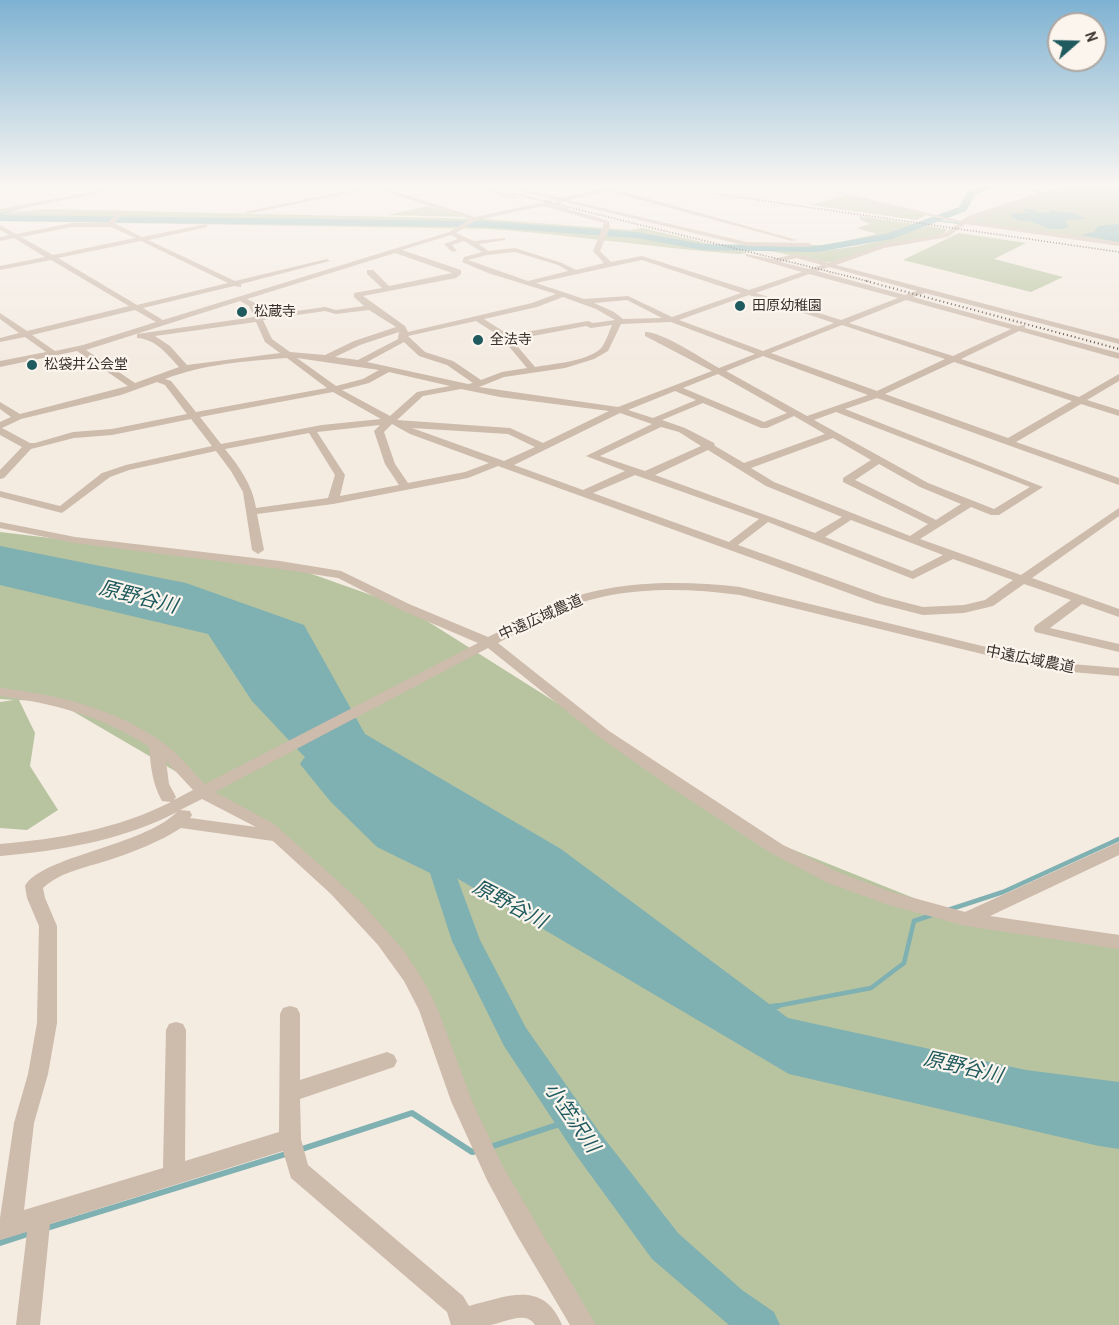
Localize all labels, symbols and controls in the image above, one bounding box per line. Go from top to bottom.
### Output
north arrow [1047,12,1107,72]
text: N [1080,28,1104,45]
place label: 田原幼稚園 [752,298,822,314]
marker: 田原幼稚園 [733,299,747,313]
place label: 松蔵寺 [254,304,296,320]
marker: 松蔵寺 [235,305,249,319]
place label: 全法寺 [490,332,532,348]
marker: 全法寺 [471,333,485,347]
place label: 松袋井公会堂 [44,357,128,373]
marker: 松袋井公会堂 [25,358,39,372]
water label: 原野谷川 [96,577,180,619]
street label: 中遠広域農道 [496,591,586,645]
street label: 中遠広域農道 [984,643,1076,677]
water label: 原野谷川 [468,876,550,934]
water label: 原野谷川 [921,1047,1005,1089]
water label: 小笠沢川 [538,1078,604,1158]

